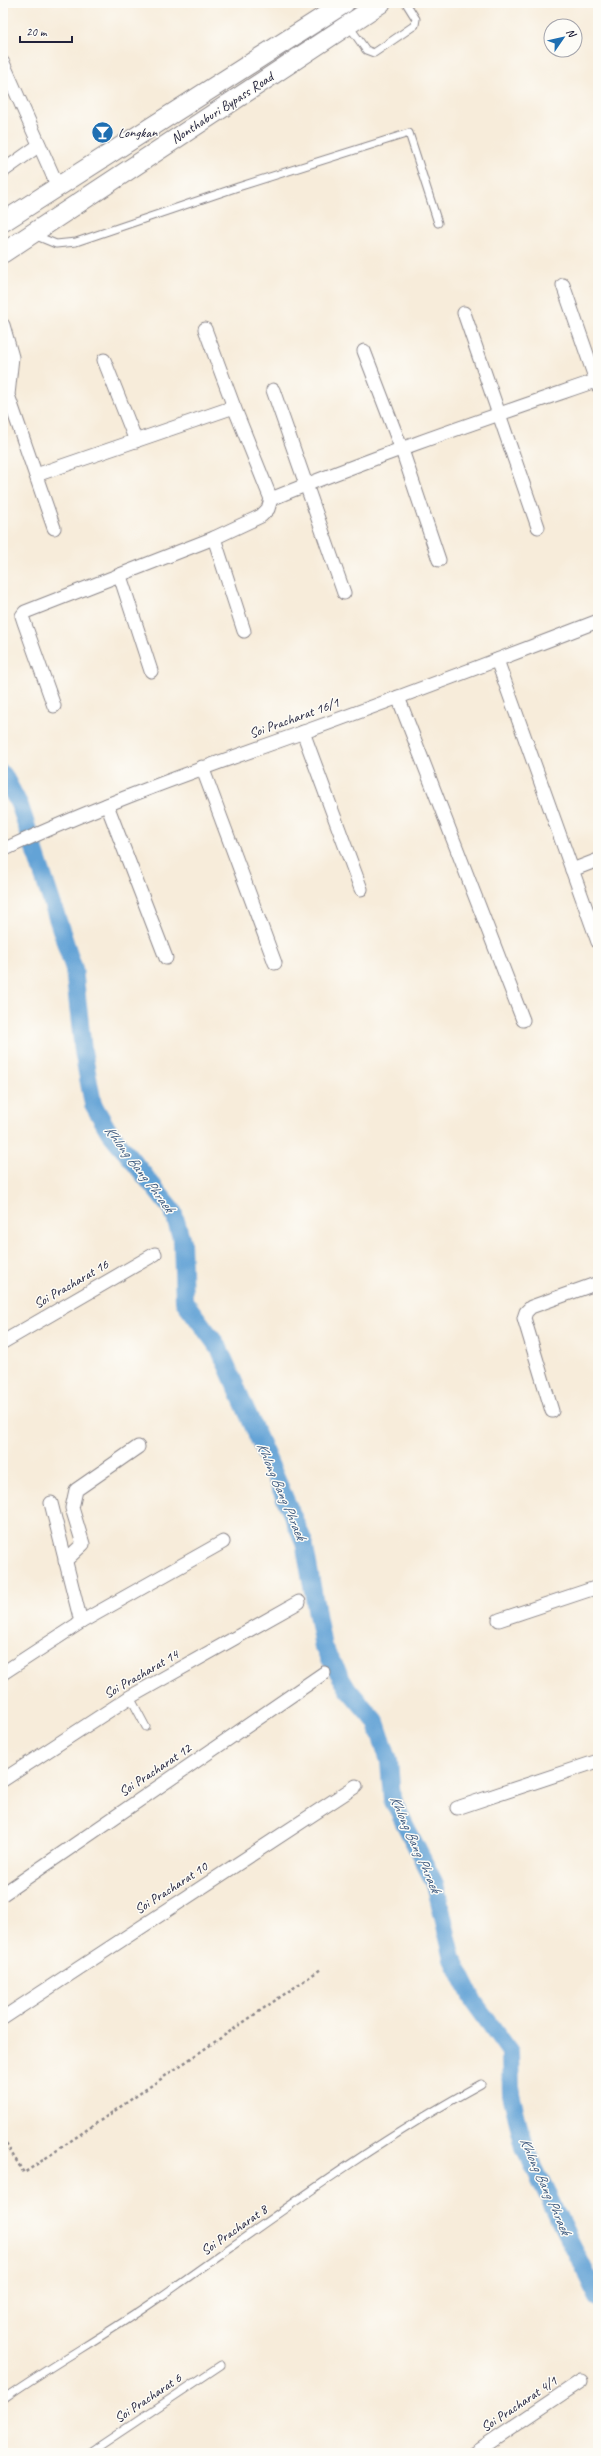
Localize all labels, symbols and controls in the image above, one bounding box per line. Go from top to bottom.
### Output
scale bar [20,18,72,44]
north arrow [543,18,583,58]
text: 20 m [26,24,48,40]
text: N [564,26,580,41]
street label: Nonthaburi Bypass Road [168,67,278,147]
bar icon: Longkan [90,119,116,145]
place label: Longkan [118,124,158,141]
street label: Soi Pracharat 16/1 [247,694,342,742]
water label: Khlong Bang Phraek [100,1122,180,1219]
street label: Soi Pracharat 16 [31,1255,112,1312]
water label: Khlong Bang Phraek [252,1439,311,1546]
street label: Soi Pracharat 14 [101,1645,183,1702]
street label: Soi Pracharat 12 [116,1739,196,1800]
water label: Khlong Bang Phraek [385,1793,446,1899]
street label: Soi Pracharat 10 [131,1857,212,1918]
water label: Khlong Bang Phraek [515,2135,576,2241]
street label: Soi Pracharat 8 [198,2200,272,2259]
street label: Soi Pracharat 6 [111,2369,185,2427]
street label: Soi Pracharat 4/1 [478,2372,561,2436]

